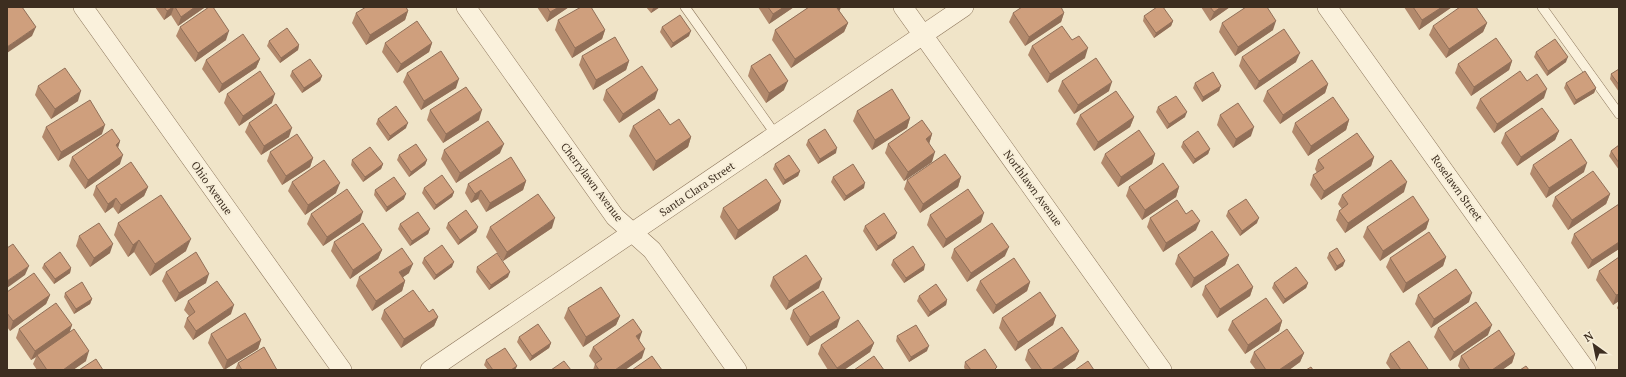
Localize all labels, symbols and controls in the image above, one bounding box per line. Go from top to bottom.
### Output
street label: Cherrylawn Avenue [558,140,627,225]
street label: Northlawn Avenue [1001,147,1066,229]
street label: Roselawn Street [1428,152,1486,224]
street label: Ohio Avenue [188,158,236,218]
street label: Santa Clara Street [657,159,737,219]
north arrow [1574,325,1614,365]
text: N [1581,328,1596,345]

